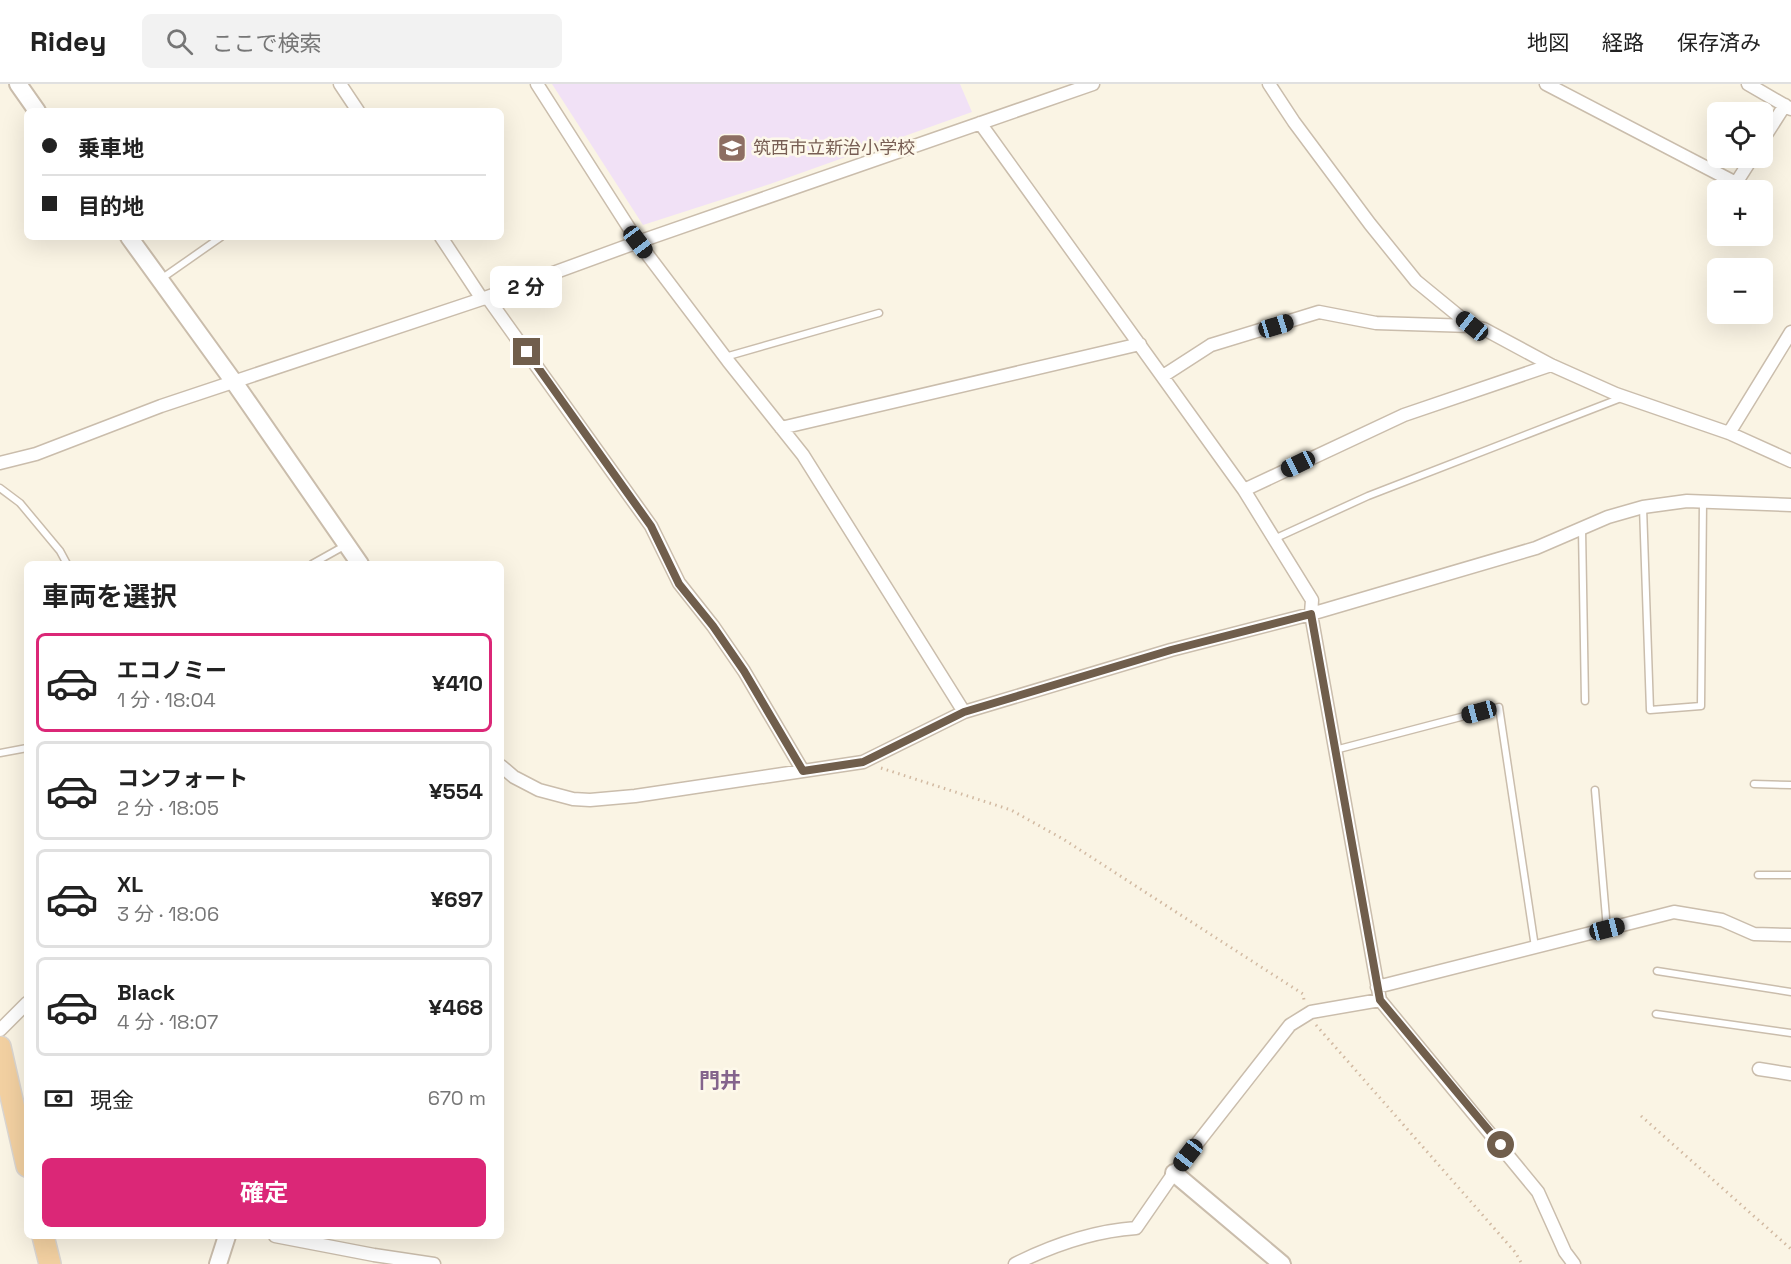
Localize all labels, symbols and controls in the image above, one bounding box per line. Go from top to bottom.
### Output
search box [142,14,562,68]
text: Ridey [30,23,106,59]
icon: search [163,25,196,58]
text: ここで検索 [211,29,321,57]
text: 地図 [1527,29,1569,56]
text: 経路 [1602,29,1644,56]
text: 保存済み [1677,29,1761,56]
map controls [1707,102,1773,324]
button: locate [1707,102,1773,168]
school or university icon: 筑西市立新治小学校 [716,132,748,164]
text: 乗車地 [78,134,144,162]
place label: 筑西市立新治小学校 [753,136,915,159]
button: + [1707,180,1773,246]
text: 目的地 [78,192,144,220]
car [620,222,656,262]
button: − [1707,258,1773,324]
callout: 2 分 [491,265,563,307]
text: 2 分 [508,274,544,300]
car [1452,308,1492,344]
car [1256,312,1296,340]
route end [513,338,540,365]
car [1278,448,1318,480]
text: 車両を選択 [42,579,177,614]
icon: car [45,656,99,710]
text: エコノミー [117,656,227,684]
text: ¥410 [432,669,483,697]
text: 1 分 · 18:04 [117,687,216,713]
car [1459,699,1499,725]
icon: car [45,764,99,818]
text: コンフォート [117,764,248,792]
text: ¥554 [429,777,483,805]
text: 2 分 · 18:05 [117,795,219,821]
text: XL [117,870,143,898]
icon: car [45,872,99,926]
text: ¥697 [430,885,483,913]
text: 3 分 · 18:06 [117,901,219,927]
car [1587,916,1627,942]
text: Black [117,978,175,1006]
icon: car [45,980,99,1034]
text: ¥468 [429,993,483,1021]
text: 4 分 · 18:07 [117,1009,218,1035]
district label: 門井 [699,1067,741,1094]
icon: cash [42,1082,75,1115]
text: 670 m [428,1085,486,1111]
text: 現金 [90,1086,134,1114]
route start [1487,1131,1514,1158]
car [1170,1135,1206,1175]
button: 確定 [42,1158,486,1227]

